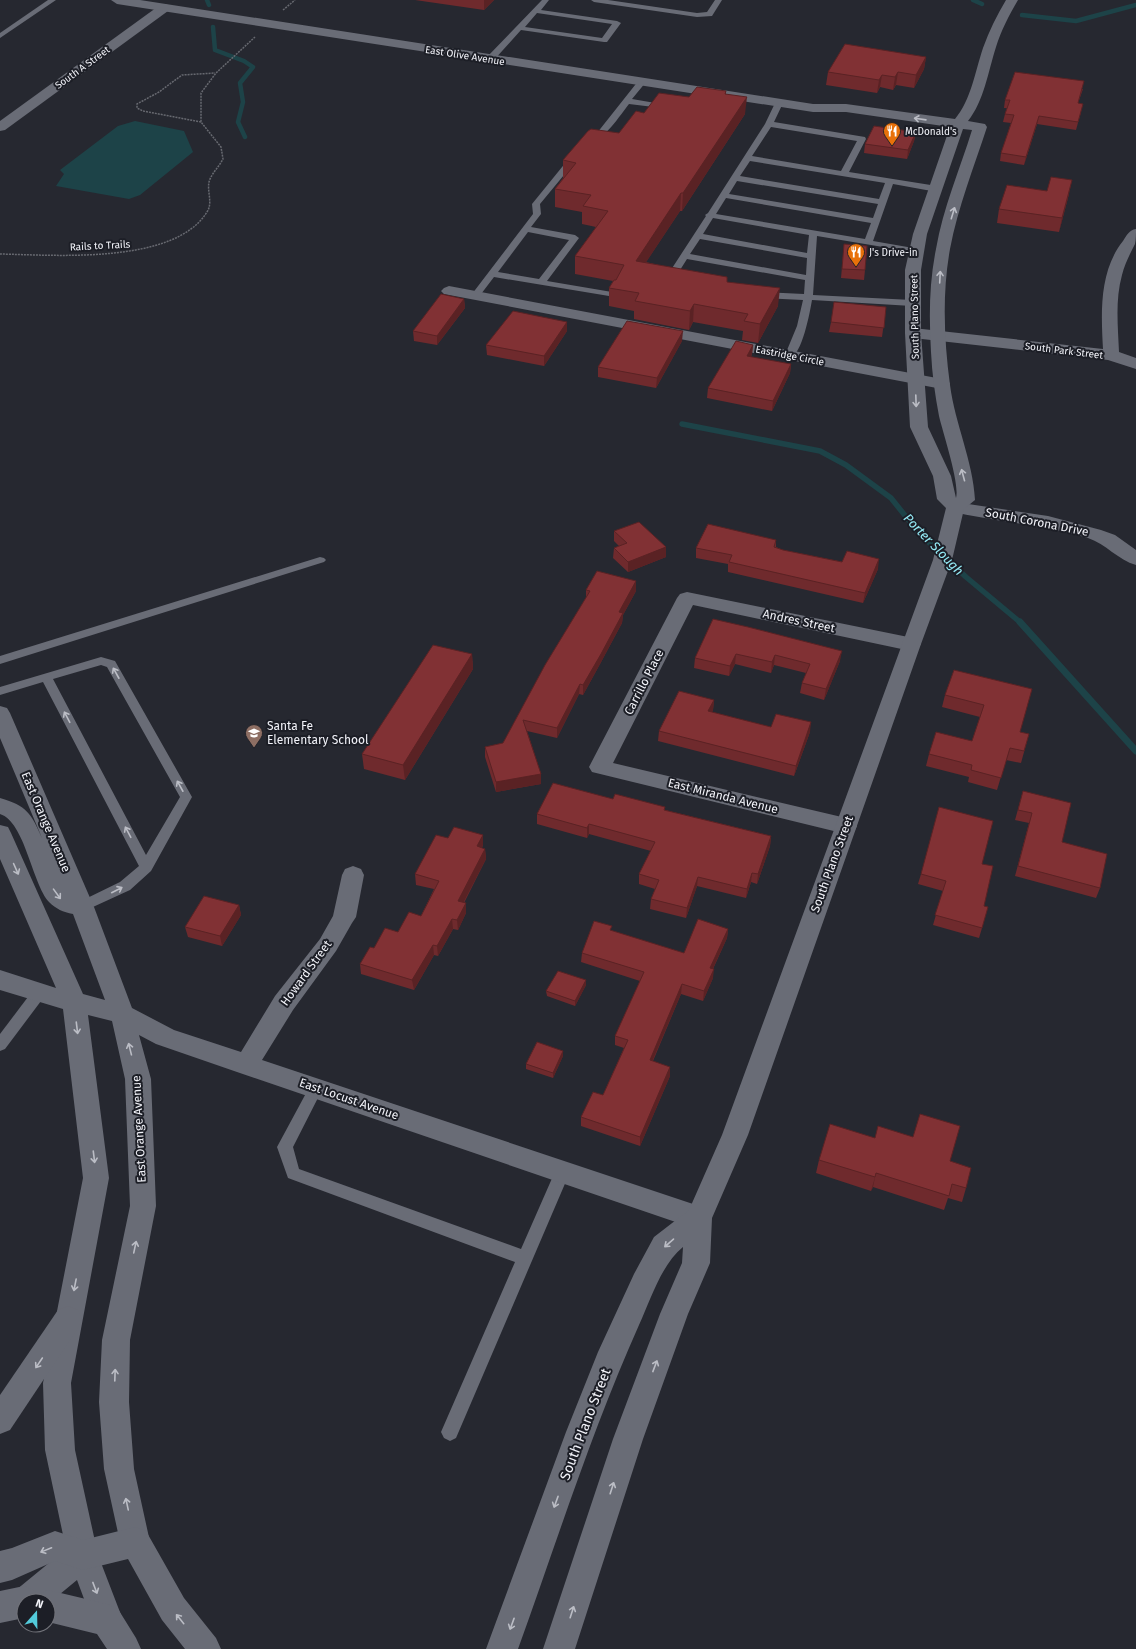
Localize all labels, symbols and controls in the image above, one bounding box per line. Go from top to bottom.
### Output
street label: South A Street [53,44,113,92]
street label: East Olive Avenue [424,44,505,68]
one-way arrow [914,115,927,123]
restaurant icon: McDonald's [882,121,902,146]
place label: McDonald's [905,126,957,138]
one-way arrow [950,206,957,219]
street label: Rails to Trails [69,238,131,254]
restaurant icon: J's Drive-in [846,242,866,267]
place label: J's Drive-in [869,247,918,259]
one-way arrow [936,271,943,284]
street label: South Plano Street [908,274,922,359]
street label: South Park Street [1024,340,1104,362]
street label: Eastridge Circle [754,343,825,369]
one-way arrow [912,394,920,407]
one-way arrow [959,469,966,482]
street label: South Corona Drive [984,505,1090,539]
water label: Porter Slough [901,510,967,578]
street label: Andres Street [762,607,837,636]
street label: Carrillo Place [621,647,667,717]
one-way arrow [112,667,119,679]
one-way arrow [63,712,70,724]
place label: Santa Fe Elementary School [267,719,369,747]
school or university icon: Santa Fe Elementary School [244,723,264,748]
street label: East Orange Avenue [19,770,73,874]
street label: East Miranda Avenue [666,776,780,816]
one-way arrow [175,780,183,792]
street label: South Plano Street [808,813,856,914]
one-way arrow [124,827,131,839]
one-way arrow [12,862,20,874]
one-way arrow [111,886,123,893]
one-way arrow [53,889,62,900]
street label: Howard Street [278,937,335,1008]
one-way arrow [73,1021,81,1034]
one-way arrow [126,1042,133,1055]
street label: East Orange Avenue [129,1075,149,1183]
street label: East Locust Avenue [298,1075,400,1123]
one-way arrow [90,1150,98,1163]
one-way arrow [664,1238,674,1247]
one-way arrow [131,1241,139,1254]
one-way arrow [71,1278,79,1291]
one-way arrow [34,1357,42,1369]
one-way arrow [651,1360,659,1372]
street label: South Plano Street [556,1365,615,1483]
one-way arrow [111,1369,118,1382]
one-way arrow [608,1483,616,1495]
one-way arrow [551,1496,559,1508]
one-way arrow [122,1498,130,1511]
one-way arrow [41,1546,53,1554]
one-way arrow [92,1581,100,1593]
north arrow [16,1593,56,1633]
text: N [34,1597,45,1611]
one-way arrow [568,1606,576,1618]
one-way arrow [176,1613,185,1624]
one-way arrow [507,1618,515,1630]

